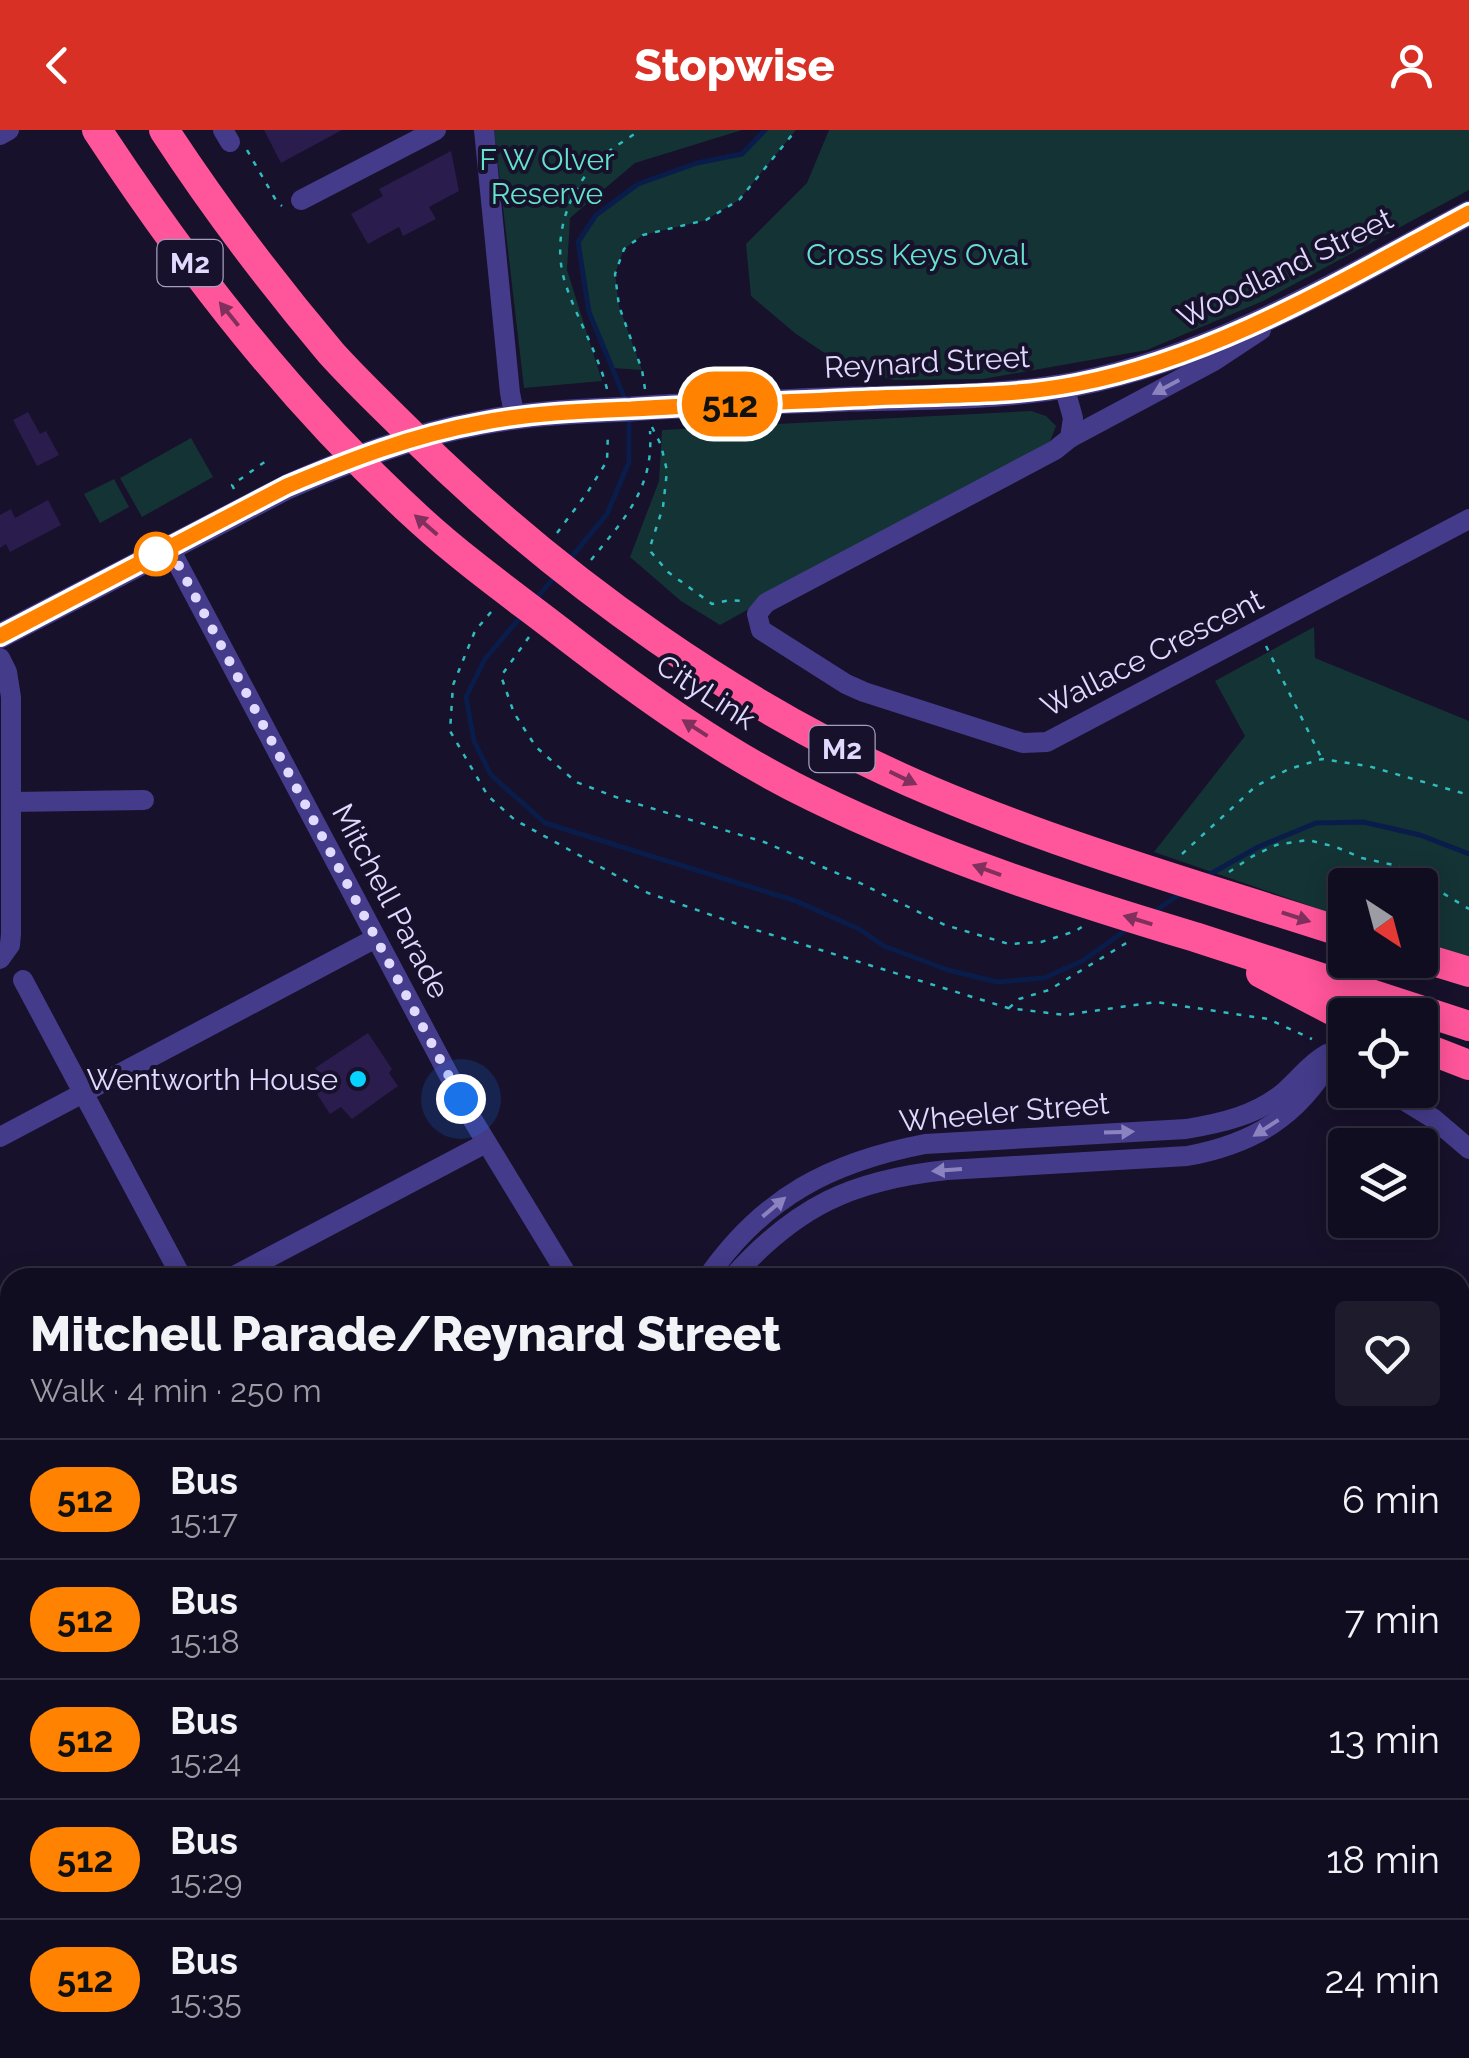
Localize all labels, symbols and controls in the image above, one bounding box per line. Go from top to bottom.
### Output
icon: back [30,38,85,93]
icon: person [1384,38,1439,93]
text: Stopwise [634,39,835,92]
park label: F W Olver Reserve [479,142,615,211]
street label: Woodland Street [1172,201,1398,335]
park label: Cross Keys Oval [806,237,1028,272]
road number: M2 [158,240,222,286]
one-way arrow [219,302,240,327]
street label: Reynard Street [823,339,1031,385]
line badge: 512 [672,372,788,436]
one-way arrow [1151,378,1180,395]
text: 512 [702,384,758,425]
one-way arrow [414,514,439,536]
unlabelled marker [135,533,177,575]
street label: Wallace Crescent [1035,582,1269,724]
street label: CityLink [650,647,762,737]
one-way arrow [681,720,709,738]
road number: M2 [810,726,874,772]
one-way arrow [889,769,918,786]
street label: Mitchell Parade [325,798,457,1004]
one-way arrow [971,862,1001,877]
north arrow [1328,868,1438,978]
map controls [1328,868,1438,1238]
one-way arrow [1281,910,1311,925]
one-way arrow [1122,912,1153,927]
button: locate [1328,998,1438,1108]
place label: Wentworth House [87,1062,338,1097]
marker: Wentworth House [347,1068,369,1090]
your location [436,1074,486,1124]
street label: Wheeler Street [898,1085,1110,1139]
one-way arrow [1252,1118,1279,1136]
one-way arrow [1103,1124,1135,1140]
button: layers [1328,1128,1438,1238]
one-way arrow [931,1163,963,1179]
one-way arrow [762,1197,787,1218]
button: heart [1335,1301,1440,1406]
text: Mitchell Parade/Reynard Street [30,1306,781,1362]
text: Walk · 4 min · 250 m [30,1372,322,1409]
text: Bus [170,1458,238,1503]
text: 6 min [1342,1477,1440,1522]
text: 512 [57,1479,113,1520]
text: 15:17 [170,1503,238,1540]
text: Bus [170,1578,238,1623]
text: 7 min [1345,1597,1440,1642]
text: 512 [57,1599,113,1640]
text: 15:18 [170,1623,240,1660]
text: Bus [170,1698,238,1743]
text: 13 min [1328,1717,1440,1762]
text: 512 [57,1719,113,1760]
text: 15:24 [170,1743,241,1780]
text: Bus [170,1818,238,1863]
text: 18 min [1326,1837,1440,1882]
text: 512 [57,1839,113,1880]
text: 15:29 [170,1863,243,1900]
text: Bus [170,1938,238,1983]
text: 24 min [1324,1957,1440,2002]
text: 512 [57,1959,113,2000]
text: 15:35 [170,1983,242,2020]

